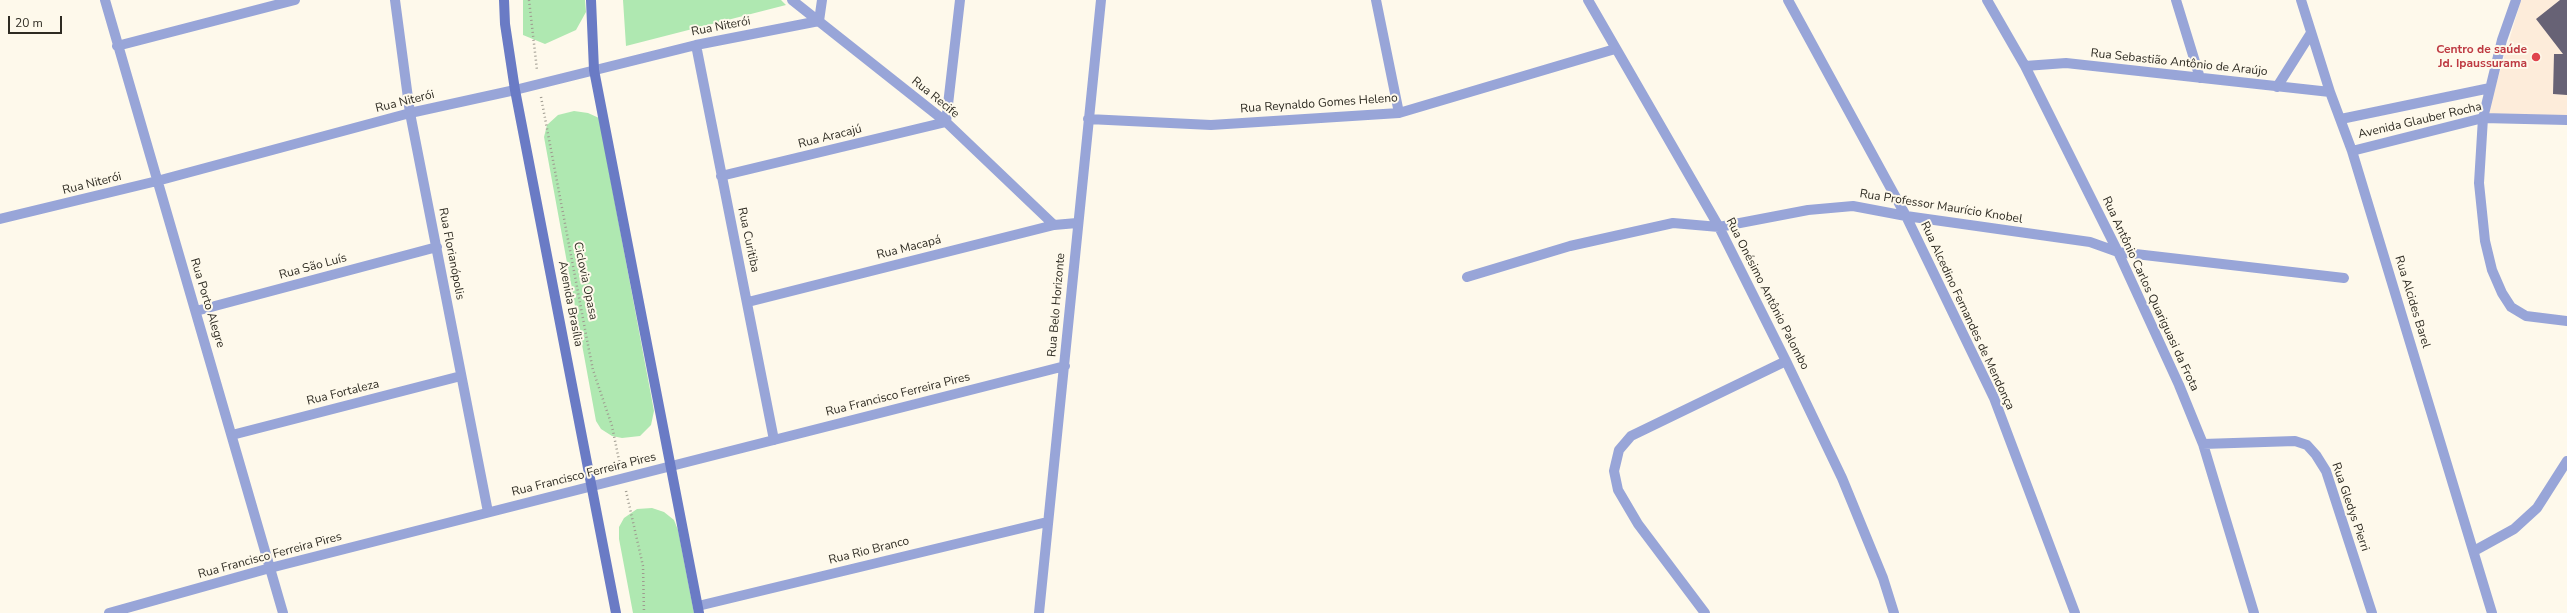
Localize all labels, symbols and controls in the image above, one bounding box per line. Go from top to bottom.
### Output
scale bar [10,8,64,34]
street label: Rua Niterói [690,14,752,40]
text: 20 m [15,15,43,31]
place label: Centro de saúde Jd. Ipaussurama [2436,43,2527,71]
street label: Rua Sebastião Antônio de Araújo [2090,47,2268,79]
marker: Centro de saúde Jd. Ipaussurama [2530,51,2542,63]
street label: Rua Recife [908,74,962,122]
street label: Rua Niterói [374,88,436,116]
street label: Rua Reynaldo Gomes Heleno [1240,91,1398,117]
street label: Avenida Glauber Rocha [2357,100,2483,142]
street label: Rua Aracajú [797,122,863,152]
street label: Rua Niterói [61,170,123,198]
street label: Rua Professor Maurício Knobel [1859,187,2023,227]
street label: Rua Antônio Carlos Quariguasi da Frota [2098,194,2202,394]
street label: Rua Curitiba [734,206,762,274]
street label: Rua Florianópolis [435,207,467,301]
street label: Rua Onésimo Antônio Palombo [1722,216,1812,372]
street label: Rua Alcedino Fernandes de Mendonça [1917,220,2017,412]
street label: Rua Macapá [875,233,943,263]
street label: Ciclovia Opasa [570,241,600,321]
street label: Rua São Luís [278,251,348,283]
street label: Rua Belo Horizonte [1045,252,1069,358]
street label: Rua Alcides Barel [2391,254,2433,350]
street label: Rua Porto Alegre [187,256,227,350]
street label: Avenida Brasília [555,260,585,348]
street label: Rua Francisco Ferreira Pires [824,370,972,420]
street label: Rua Fortaleza [305,377,381,409]
street label: Rua Francisco Ferreira Pires [510,450,658,500]
street label: Rua Gledys Pierri [2328,461,2372,553]
street label: Rua Francisco Ferreira Pires [197,530,343,582]
street label: Rua Rio Branco [827,534,911,568]

